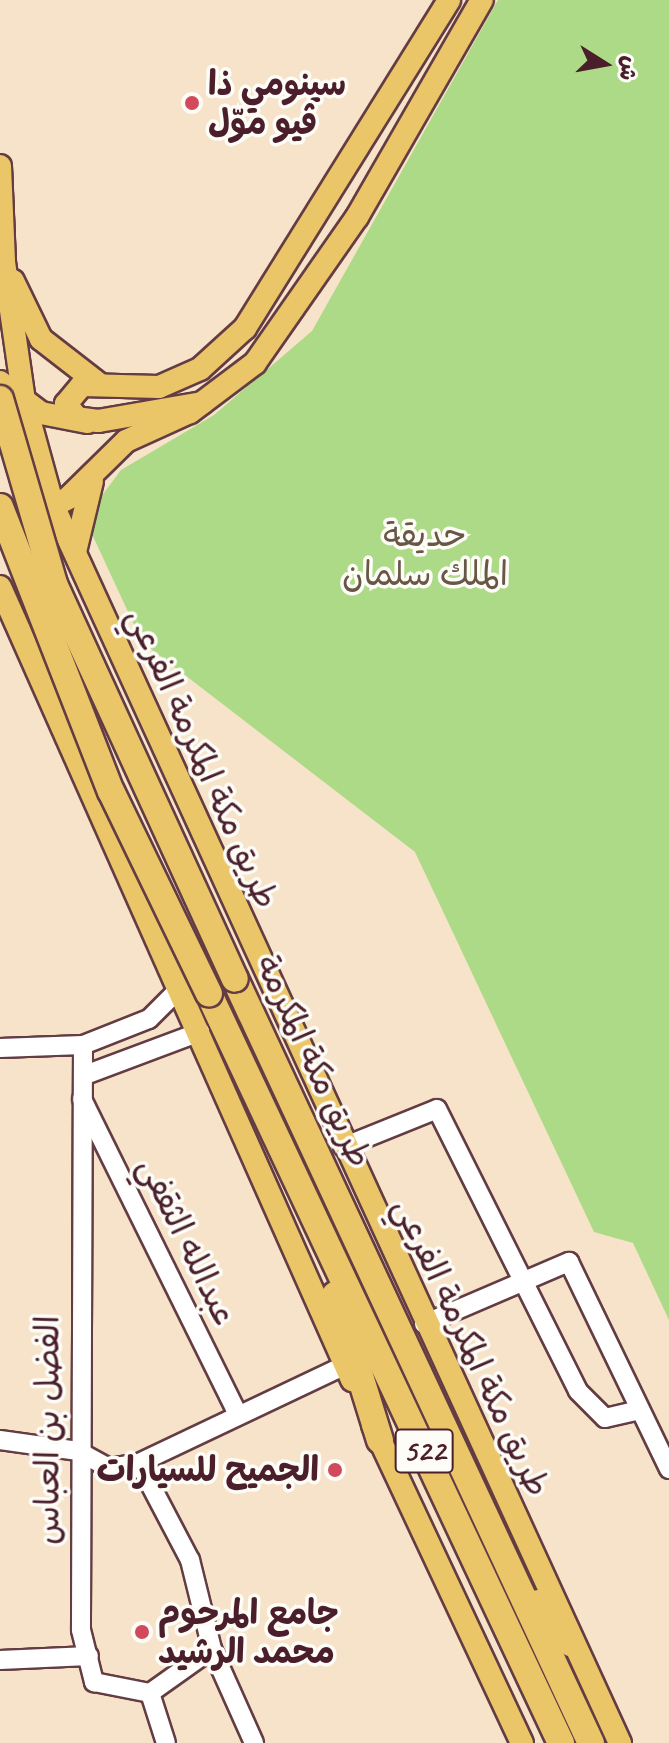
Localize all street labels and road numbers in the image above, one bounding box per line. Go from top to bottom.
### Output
street label: طريق مكة المكرمة الفرعي [118,601,288,915]
street label: طريق مكة المكرمة [247,948,381,1174]
street label: عبدالله الثقفي [130,1150,246,1332]
street label: طريق مكة المكرمة الفرعي [385,1191,559,1503]
street label: الفضل بن العباس [27,1315,67,1545]
road number: 522 [394,1423,454,1479]

